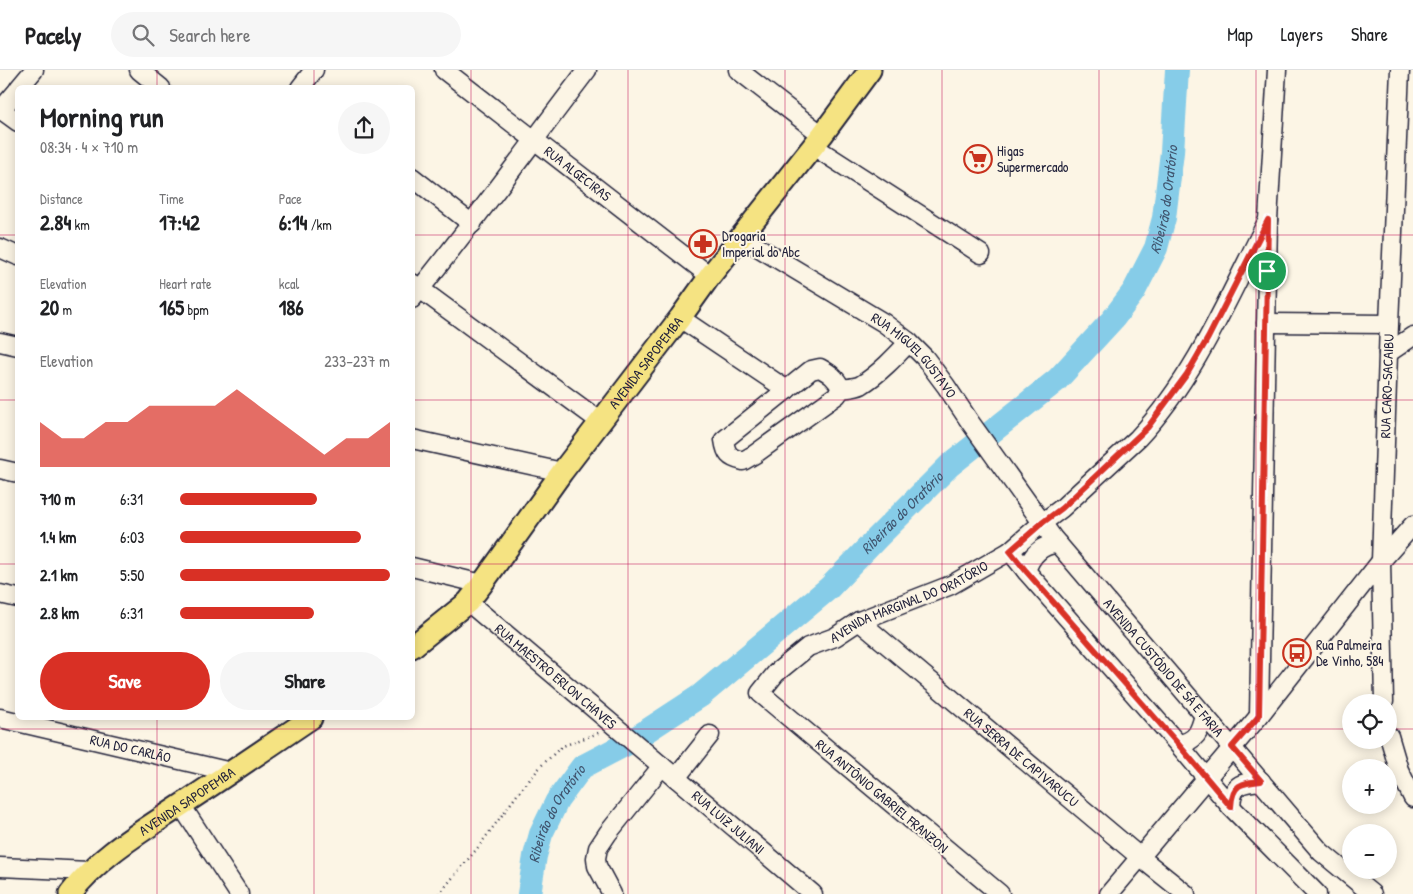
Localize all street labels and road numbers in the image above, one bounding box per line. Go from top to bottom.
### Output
street label: RUA ALGECIRAS [541,141,616,205]
street label: RUA MIGUEL GUSTAVO [868,308,961,402]
street label: AVENIDA SAPOPEMBA [604,312,687,412]
street label: RUA CARO-SACAIBU [1375,333,1398,439]
street label: AVENIDA MARGINAL DO ORATÓRIO [827,556,991,647]
street label: AVENIDA CUSTÓDIO DE SÁ E FARIA [1099,594,1228,740]
street label: RUA MAESTRO ERLON CHAVES [491,619,621,733]
street label: RUA SERRA DE CAPIVARUCU [960,703,1083,811]
street label: RUA DO CARLÃO [88,729,173,767]
street label: RUA ANTÔNIO GABRIEL FRANZON [812,734,953,857]
street label: AVENIDA SAPOPEMBA [135,762,239,839]
street label: RUA LUIZ JULIANI [688,786,769,858]

